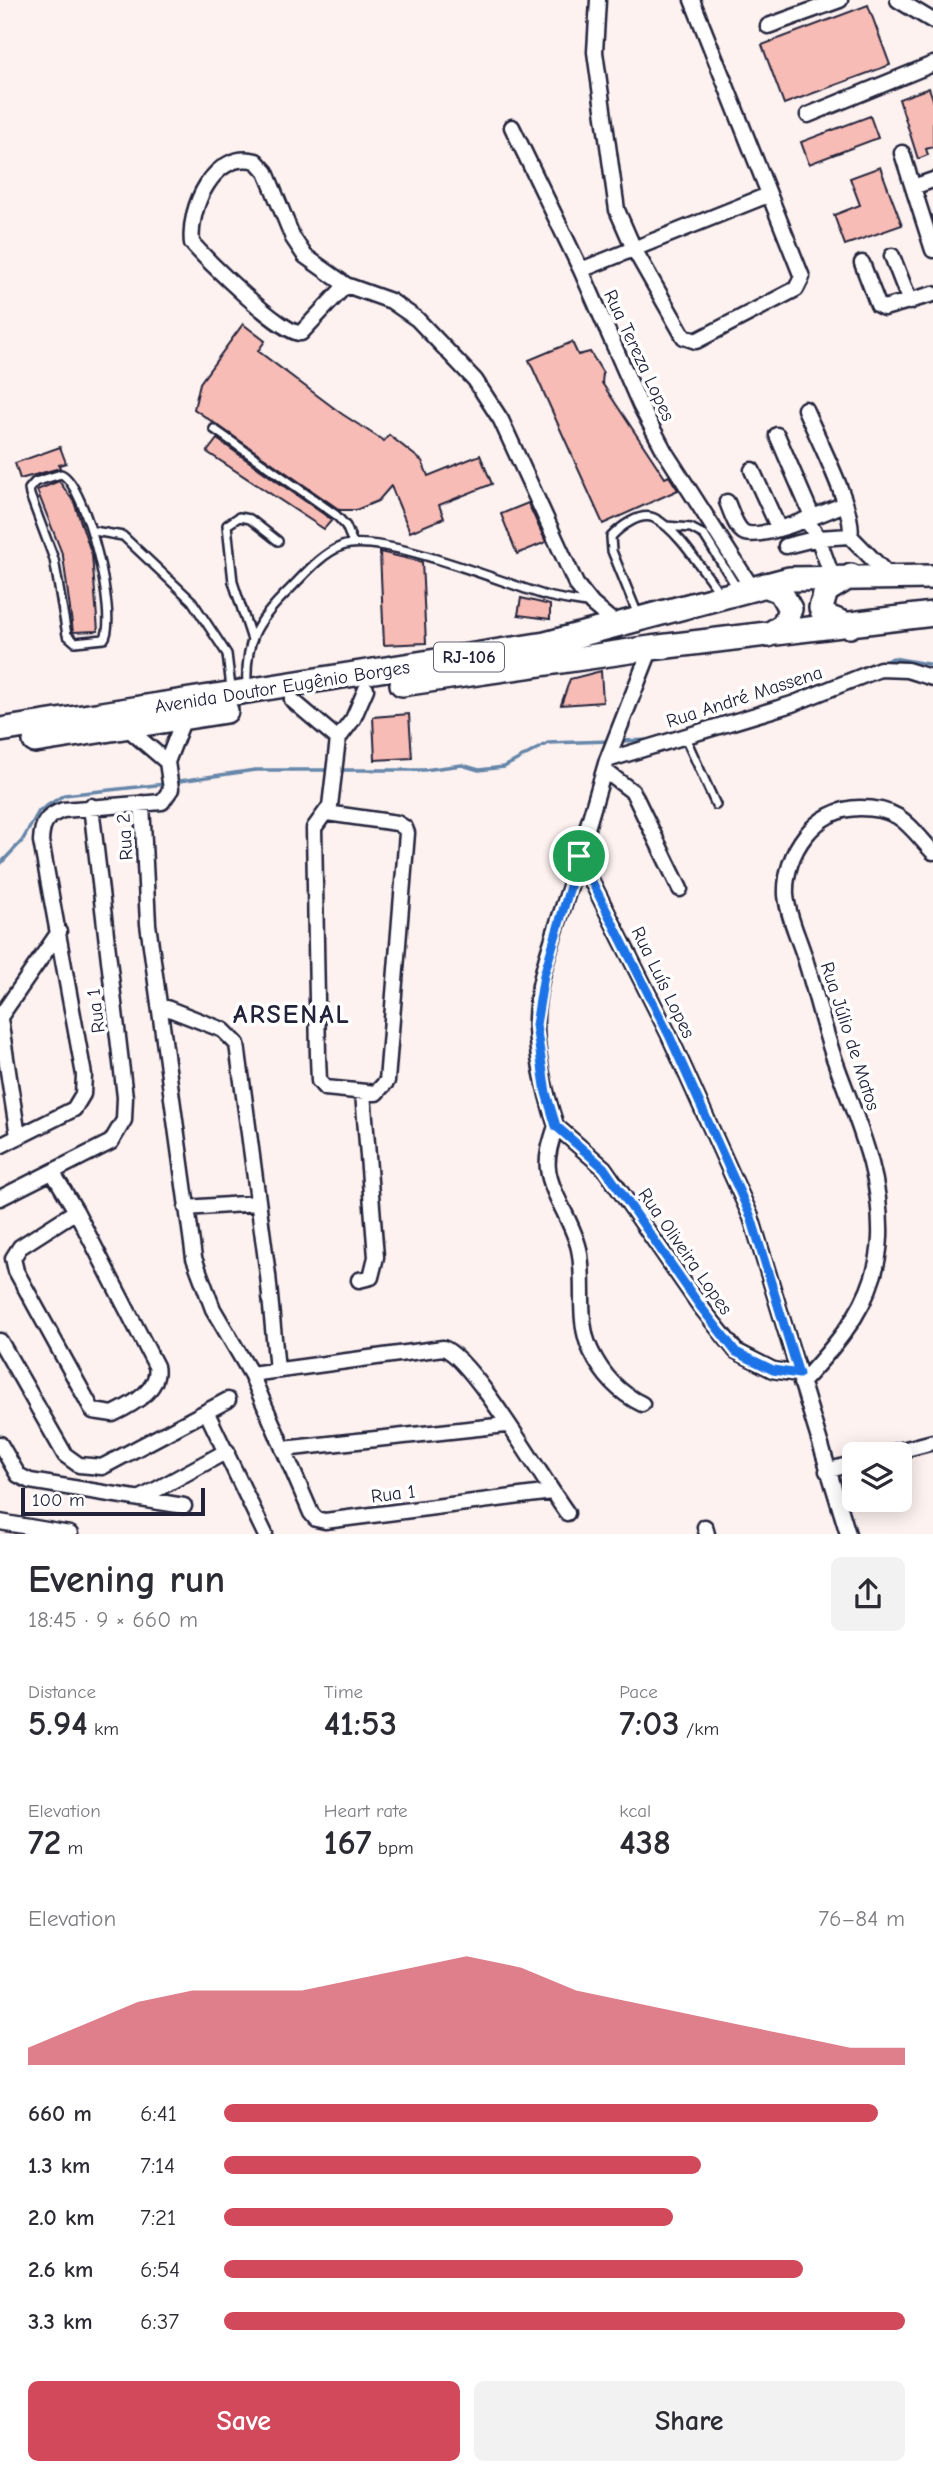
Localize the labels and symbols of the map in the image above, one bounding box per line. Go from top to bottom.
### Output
street label: Rua Tereza Lopes [599,286,679,425]
road number: RJ-106 [434,642,504,672]
street label: Avenida Doutor Eugênio Borges [153,656,411,718]
street label: Rua André Massena [663,661,825,733]
street label: Rua 2 [112,813,138,861]
pin [549,826,609,886]
street label: Rua Luís Lopes [627,923,700,1042]
street label: Rua Júlio de Matos [816,959,884,1113]
street label: Rua 1 [82,987,110,1034]
district label: ARSENAL [233,1000,351,1030]
street label: Rua Oliveira Lopes [633,1184,737,1319]
street label: Rua 1 [370,1480,417,1508]
scale bar [21,1484,205,1516]

